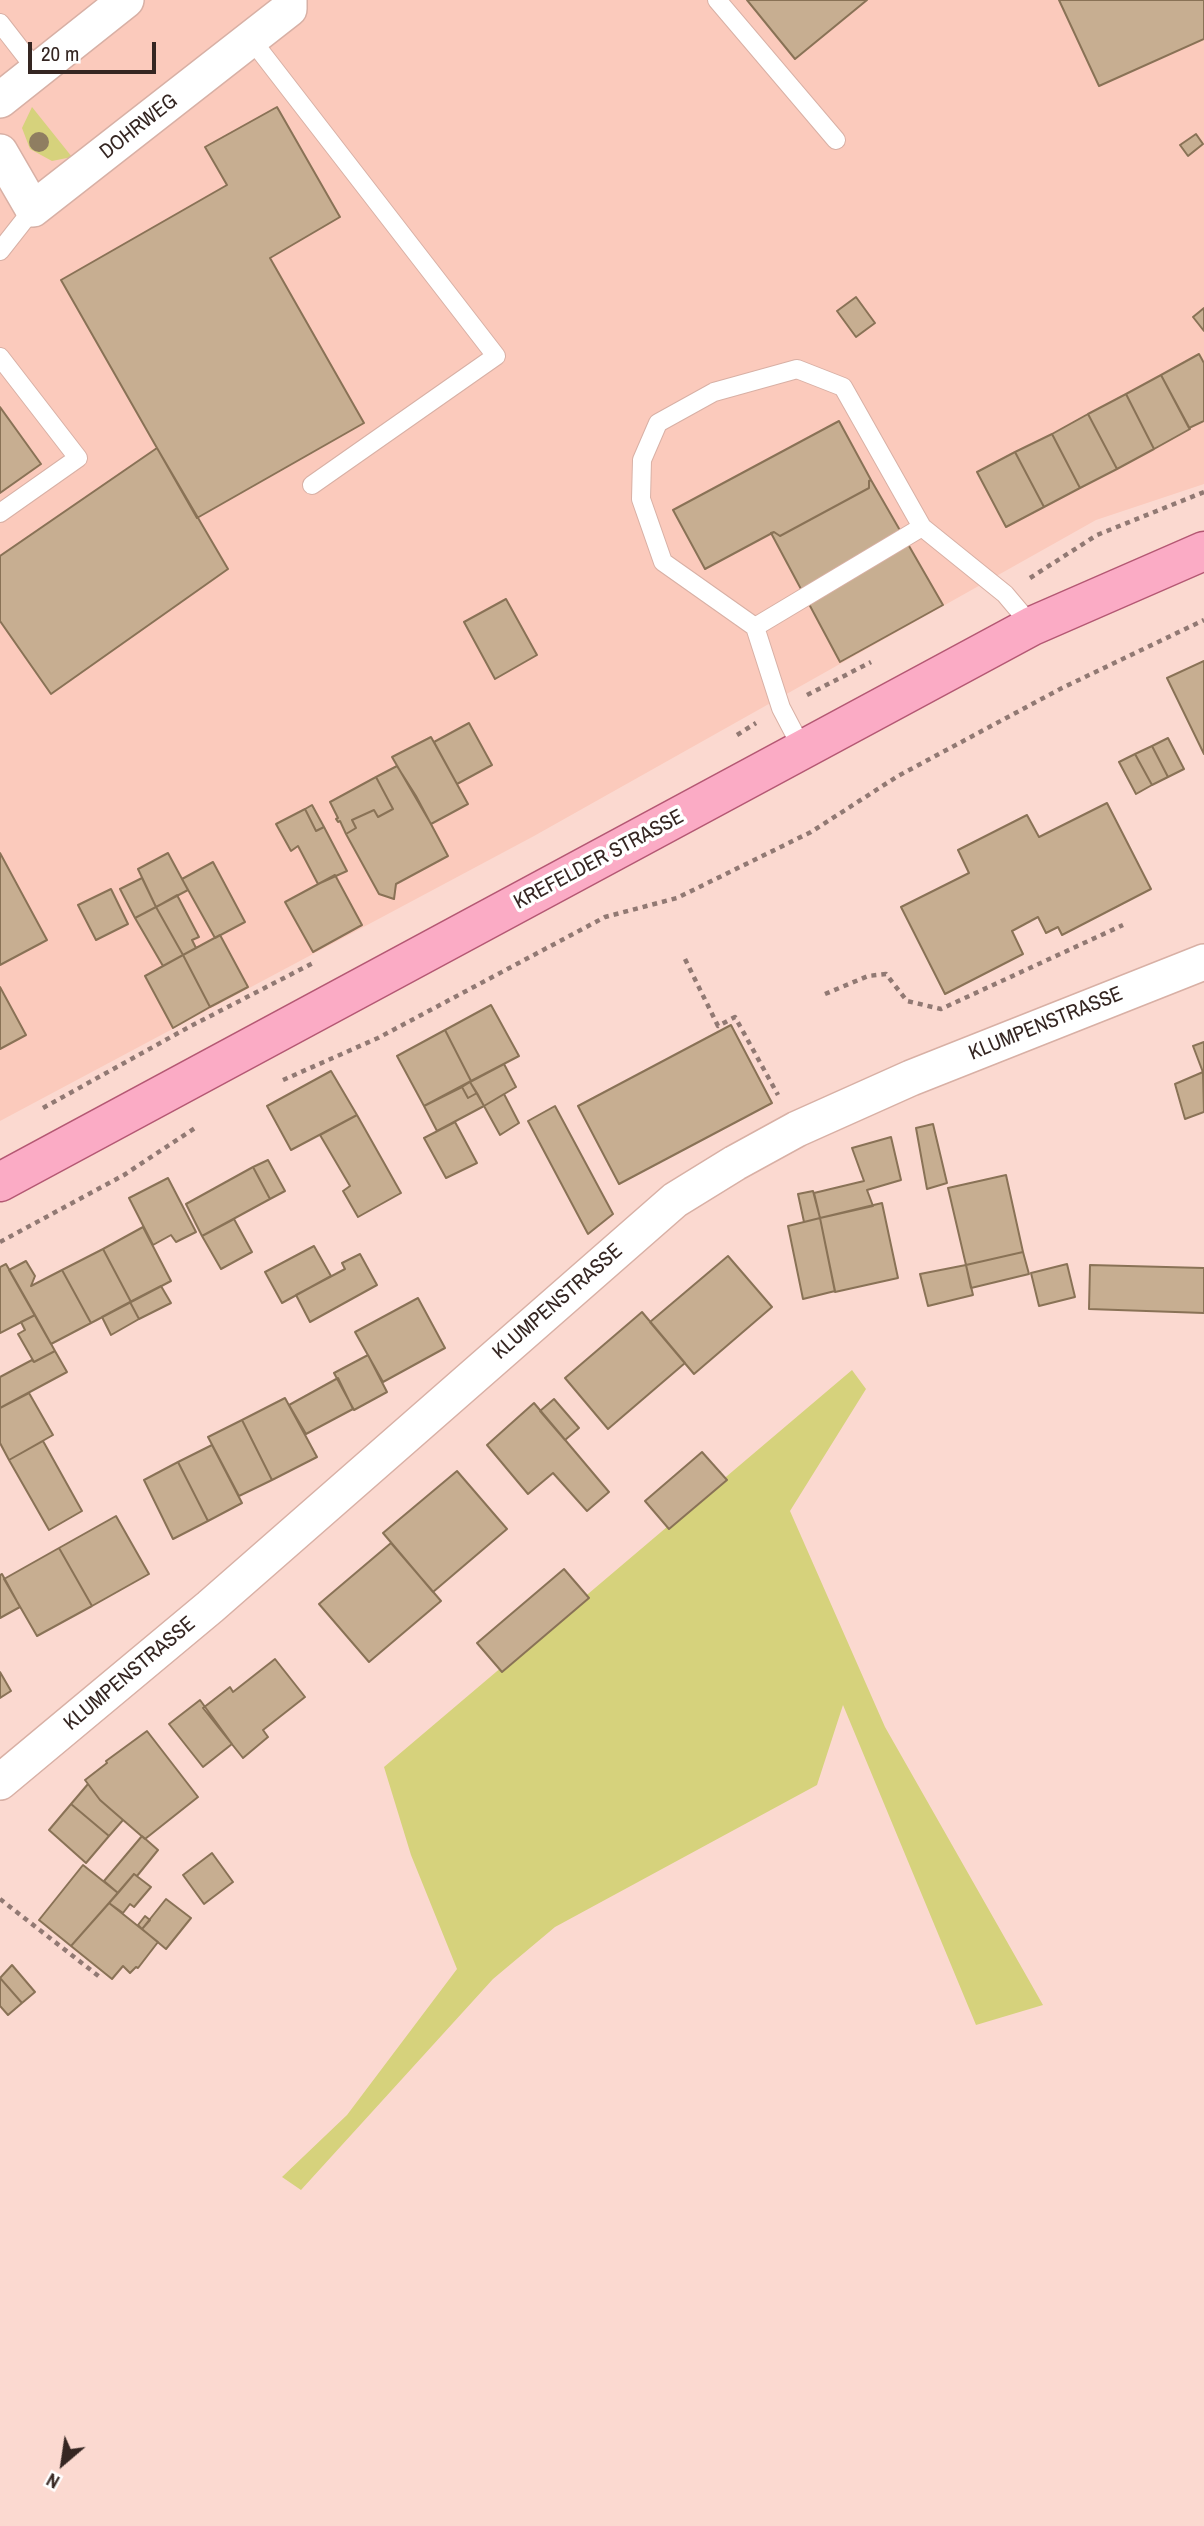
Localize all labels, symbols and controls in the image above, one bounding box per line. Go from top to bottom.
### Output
scale bar [32,28,159,72]
text: 20 m [41,39,79,68]
street label: DOHRWEG [95,89,183,165]
street label: KREFELDER STRASSE [510,805,688,915]
street label: KLUMPENSTRASSE [965,982,1127,1066]
street label: KLUMPENSTRASSE [488,1239,628,1365]
street label: KLUMPENSTRASSE [59,1612,201,1736]
north arrow [28,2428,98,2498]
text: N [42,2467,64,2495]

